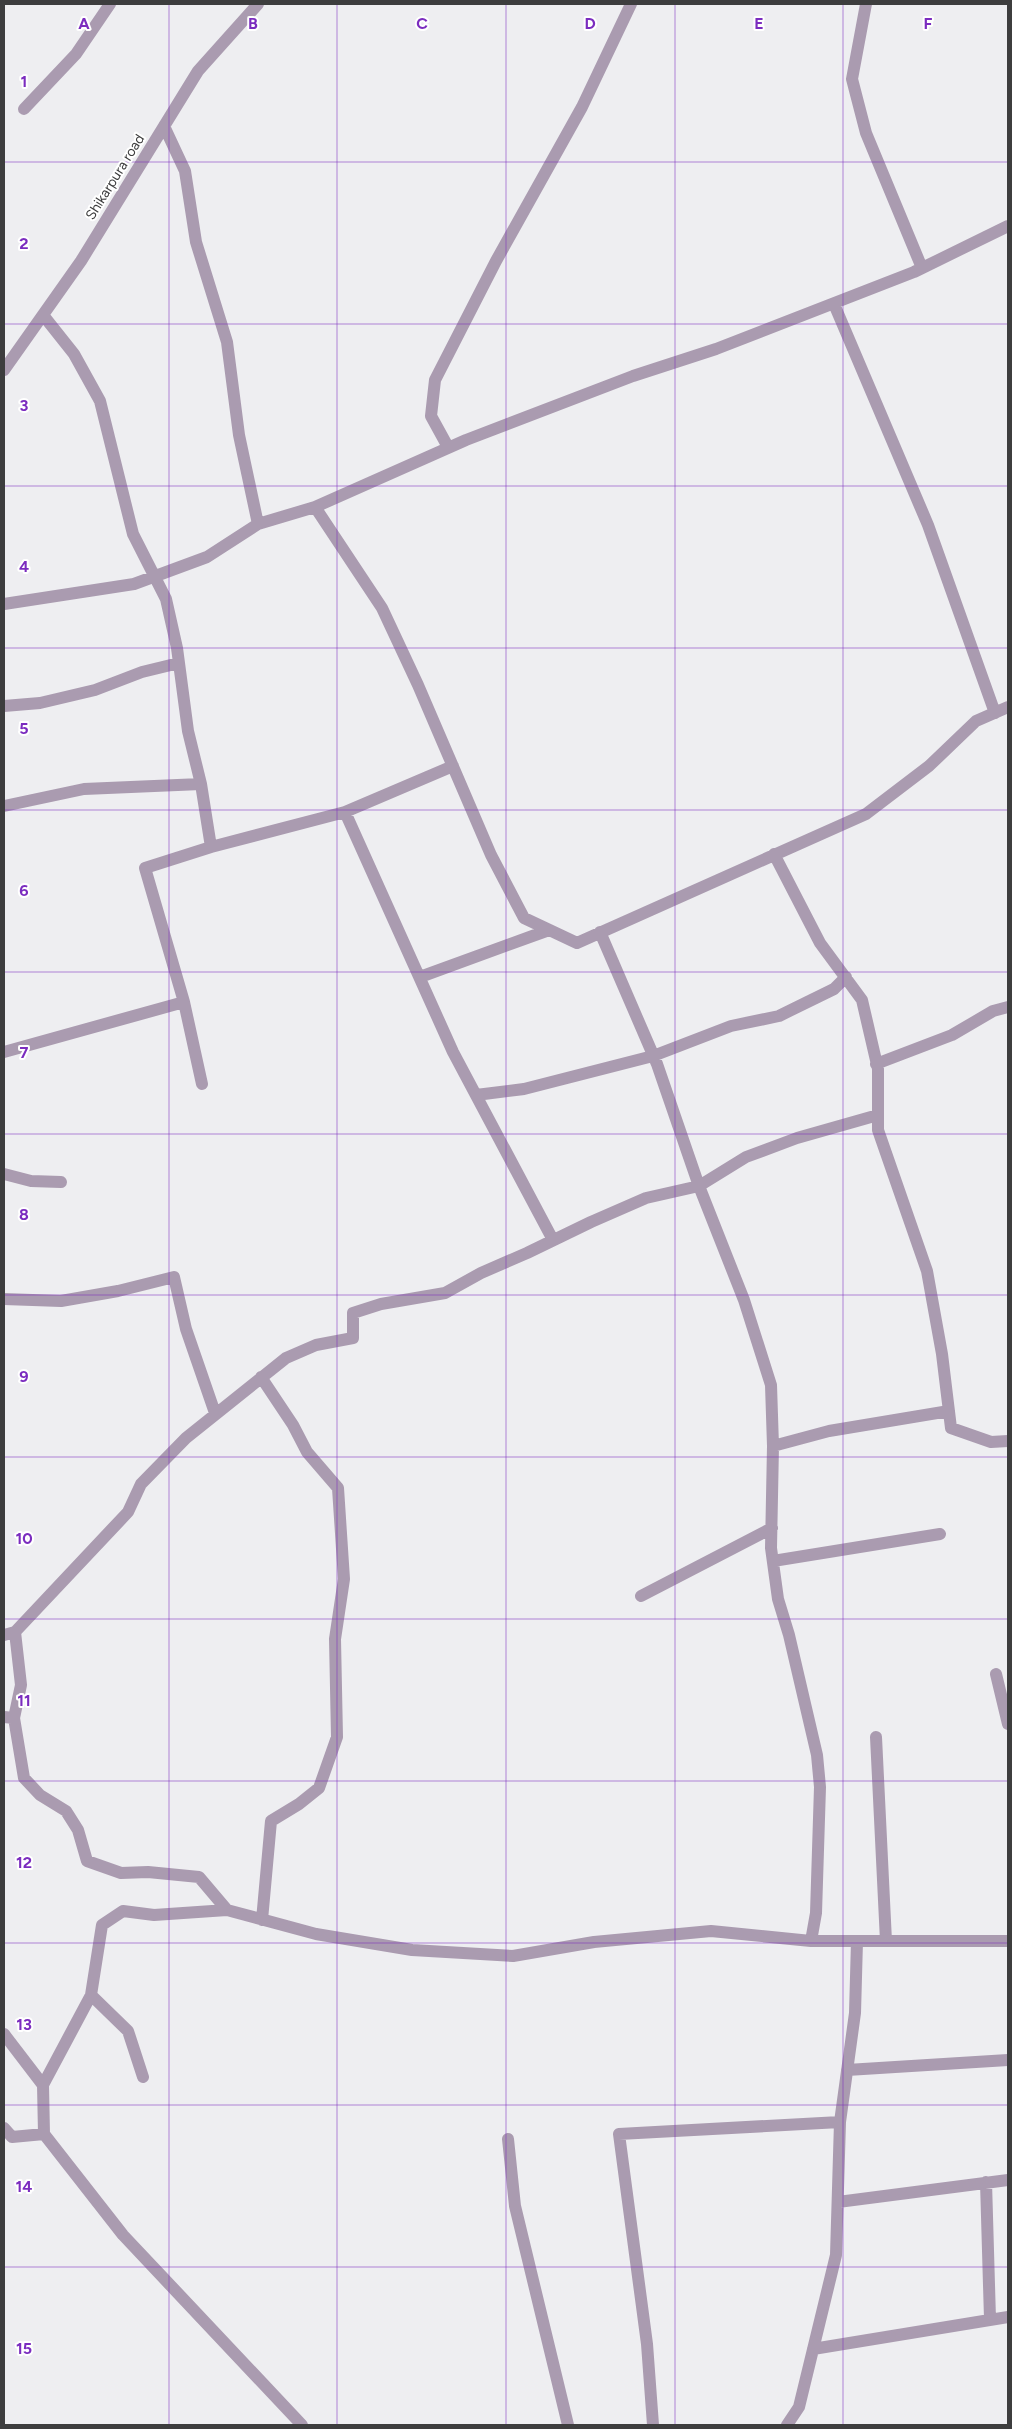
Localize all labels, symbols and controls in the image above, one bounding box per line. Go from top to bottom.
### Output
text: A [78,14,90,33]
text: B [248,14,258,33]
text: C [416,14,428,33]
text: D [584,14,596,33]
text: E [754,14,764,33]
text: F [924,14,933,33]
text: 1 [21,72,27,91]
street label: Shikarpura road [82,131,148,223]
text: 2 [19,234,29,253]
text: 3 [20,396,29,415]
text: 4 [19,557,29,576]
text: 5 [19,719,29,738]
text: 6 [19,881,29,900]
text: 7 [20,1043,29,1062]
text: 8 [19,1205,29,1224]
text: 9 [19,1367,29,1386]
text: 10 [15,1529,33,1548]
text: 11 [17,1691,31,1710]
text: 12 [16,1853,32,1872]
text: 13 [16,2015,32,2034]
text: 14 [16,2177,32,2196]
text: 15 [16,2339,32,2358]

